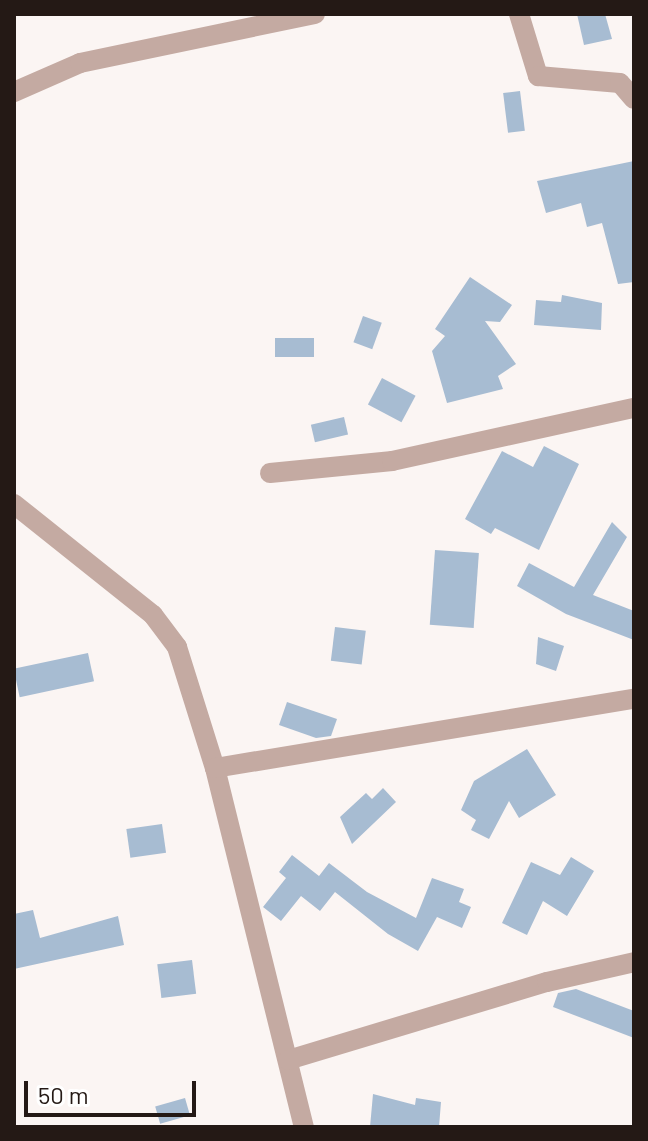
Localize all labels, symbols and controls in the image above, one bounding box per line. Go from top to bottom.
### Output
scale bar [28,1065,200,1115]
text: 50 m [38,1080,89,1109]

